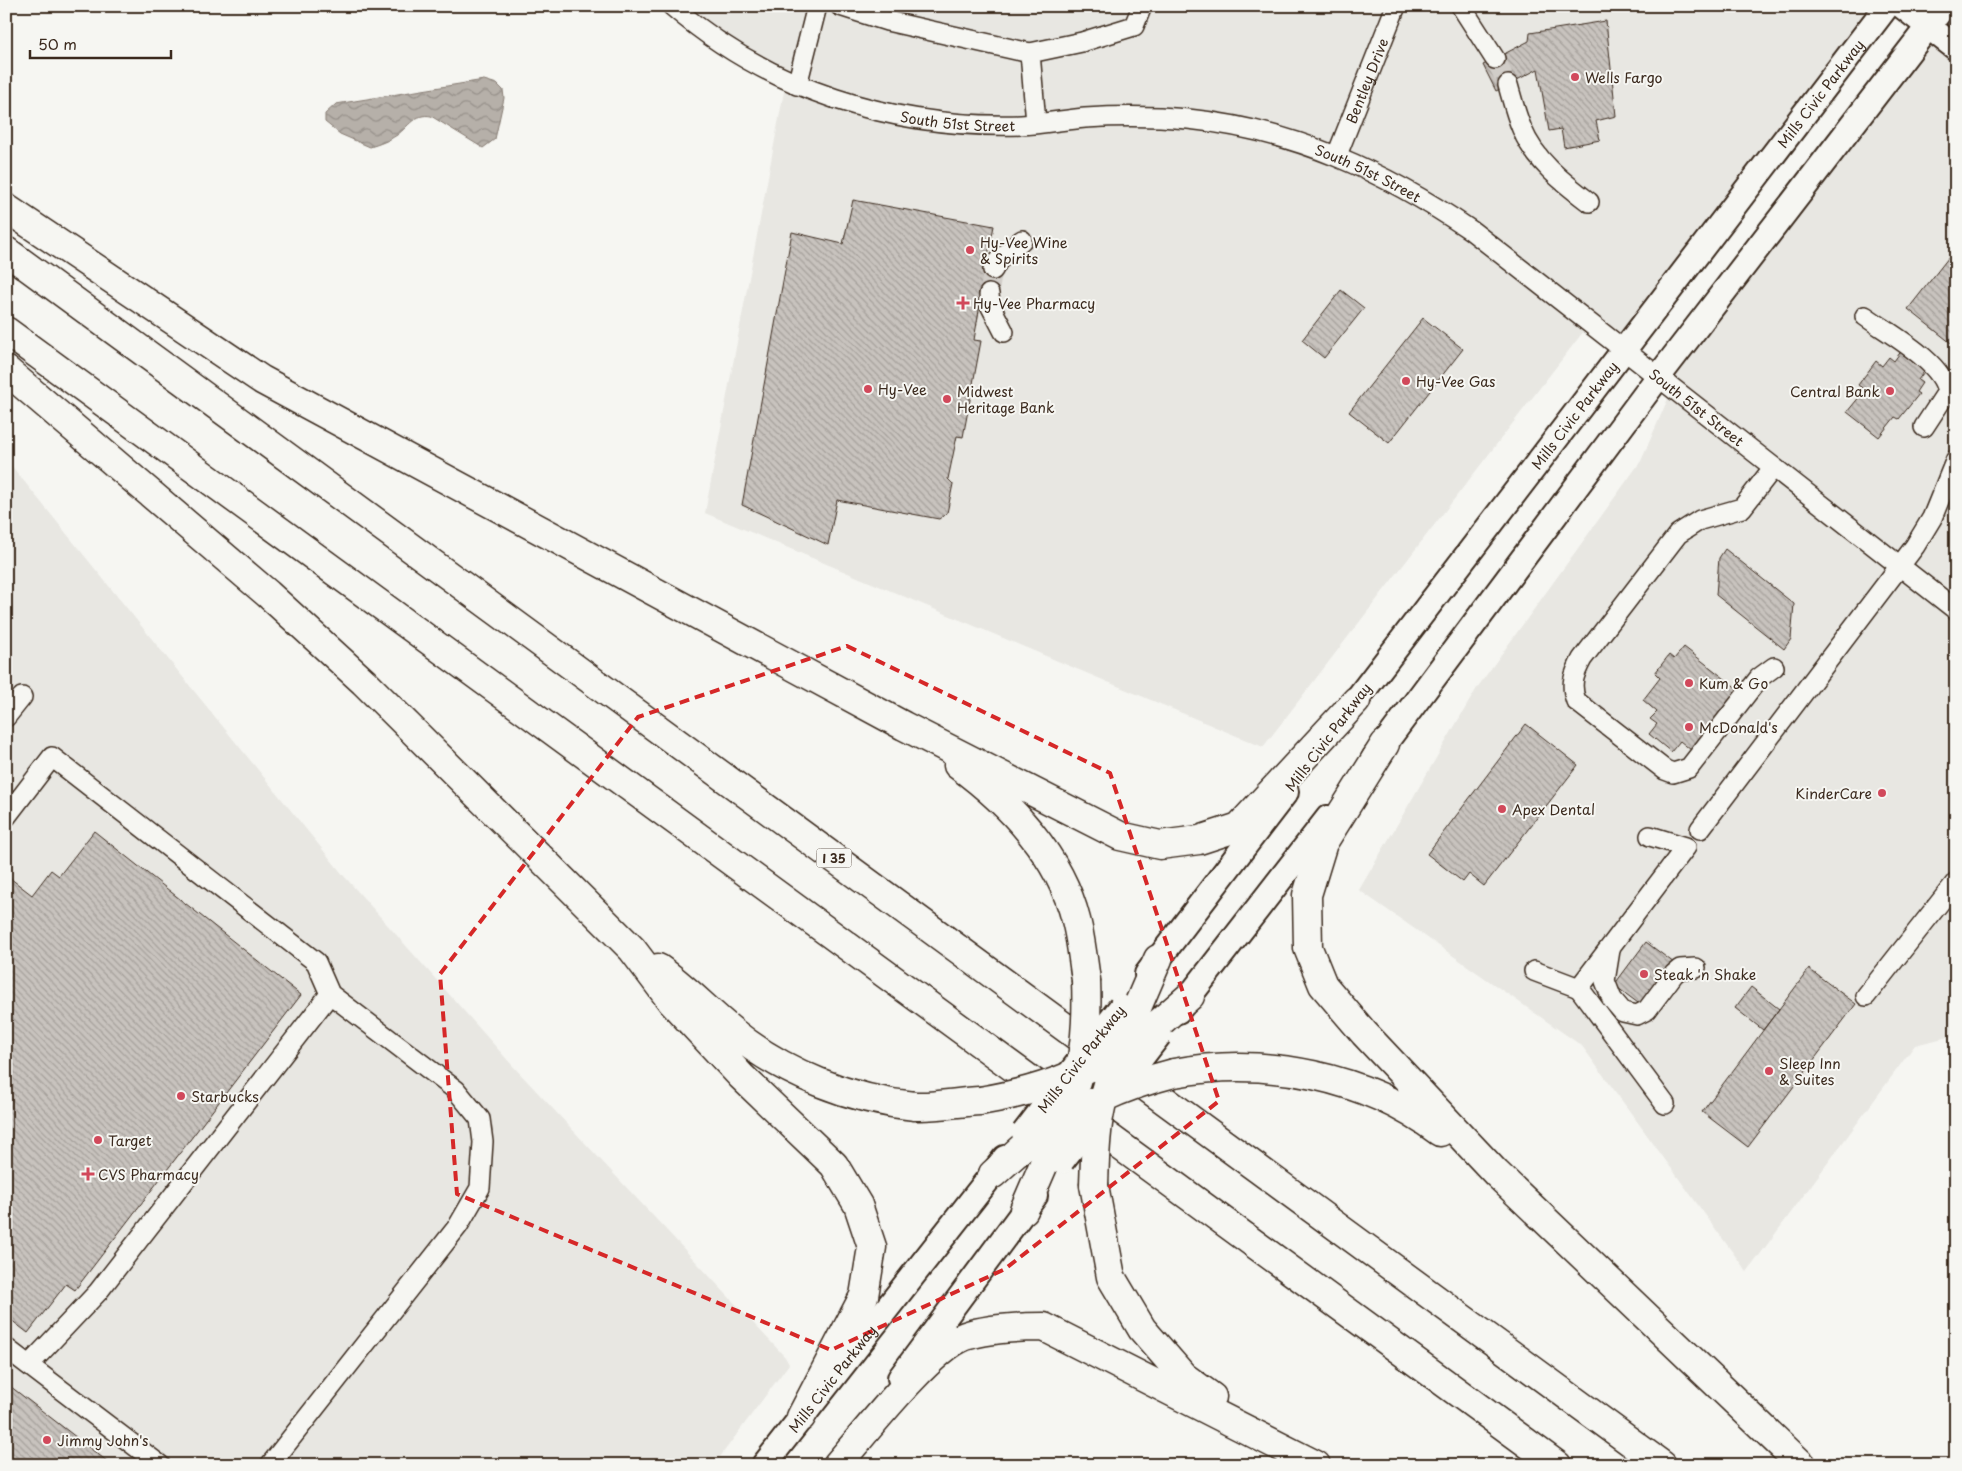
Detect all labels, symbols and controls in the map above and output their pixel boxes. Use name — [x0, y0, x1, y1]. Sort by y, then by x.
scale bar — [30, 28, 171, 60]
text: 50 m — [38, 32, 77, 55]
street label: Bentley Drive — [1340, 35, 1393, 126]
street label: Mills Civic Parkway — [1772, 35, 1869, 152]
place label: Wells Fargo — [1585, 67, 1663, 88]
marker: Wells Fargo — [1569, 71, 1581, 83]
street label: South 51st Street — [899, 105, 1016, 136]
street label: South 51st Street — [1312, 139, 1425, 207]
place label: Hy-Vee Wine & Spirits — [980, 232, 1068, 269]
marker: Hy-Vee Wine & Spirits — [964, 244, 976, 256]
place label: Hy-Vee Pharmacy — [973, 293, 1095, 314]
marker: Hy-Vee Pharmacy — [957, 297, 969, 309]
street label: Mills Civic Parkway — [1526, 356, 1623, 474]
street label: South 51st Street — [1645, 363, 1749, 451]
place label: Hy-Vee Gas — [1416, 371, 1495, 392]
marker: Hy-Vee Gas — [1400, 375, 1412, 387]
place label: Hy-Vee — [878, 379, 927, 400]
place label: Midwest Heritage Bank — [957, 381, 1055, 418]
place label: Central Bank — [1790, 381, 1880, 402]
marker: Hy-Vee — [862, 383, 874, 395]
marker: Central Bank — [1884, 385, 1896, 397]
marker: Midwest Heritage Bank — [941, 393, 953, 405]
place label: Kum & Go — [1699, 673, 1768, 694]
marker: Kum & Go — [1683, 677, 1695, 689]
street label: Mills Civic Parkway — [1280, 678, 1376, 796]
place label: McDonald's — [1699, 717, 1778, 738]
marker: McDonald's — [1683, 721, 1695, 733]
place label: KinderCare — [1795, 783, 1872, 804]
marker: KinderCare — [1876, 787, 1888, 799]
place label: Apex Dental — [1512, 799, 1595, 820]
marker: Apex Dental — [1496, 803, 1508, 815]
road number: I 35 — [816, 848, 852, 868]
place label: Steak 'n Shake — [1654, 964, 1756, 985]
marker: Steak 'n Shake — [1638, 968, 1650, 980]
street label: Mills Civic Parkway — [1032, 1001, 1130, 1117]
place label: Sleep Inn & Suites — [1779, 1053, 1841, 1090]
marker: Sleep Inn & Suites — [1763, 1065, 1775, 1077]
place label: Starbucks — [191, 1086, 259, 1107]
marker: Starbucks — [175, 1090, 187, 1102]
place label: Target — [108, 1130, 152, 1151]
marker: Target — [92, 1134, 104, 1146]
place label: CVS Pharmacy — [98, 1164, 199, 1185]
marker: CVS Pharmacy — [82, 1168, 94, 1180]
street label: Mills Civic Parkway — [783, 1320, 881, 1437]
place label: Jimmy John's — [57, 1430, 148, 1451]
marker: Jimmy John's — [41, 1434, 53, 1446]

